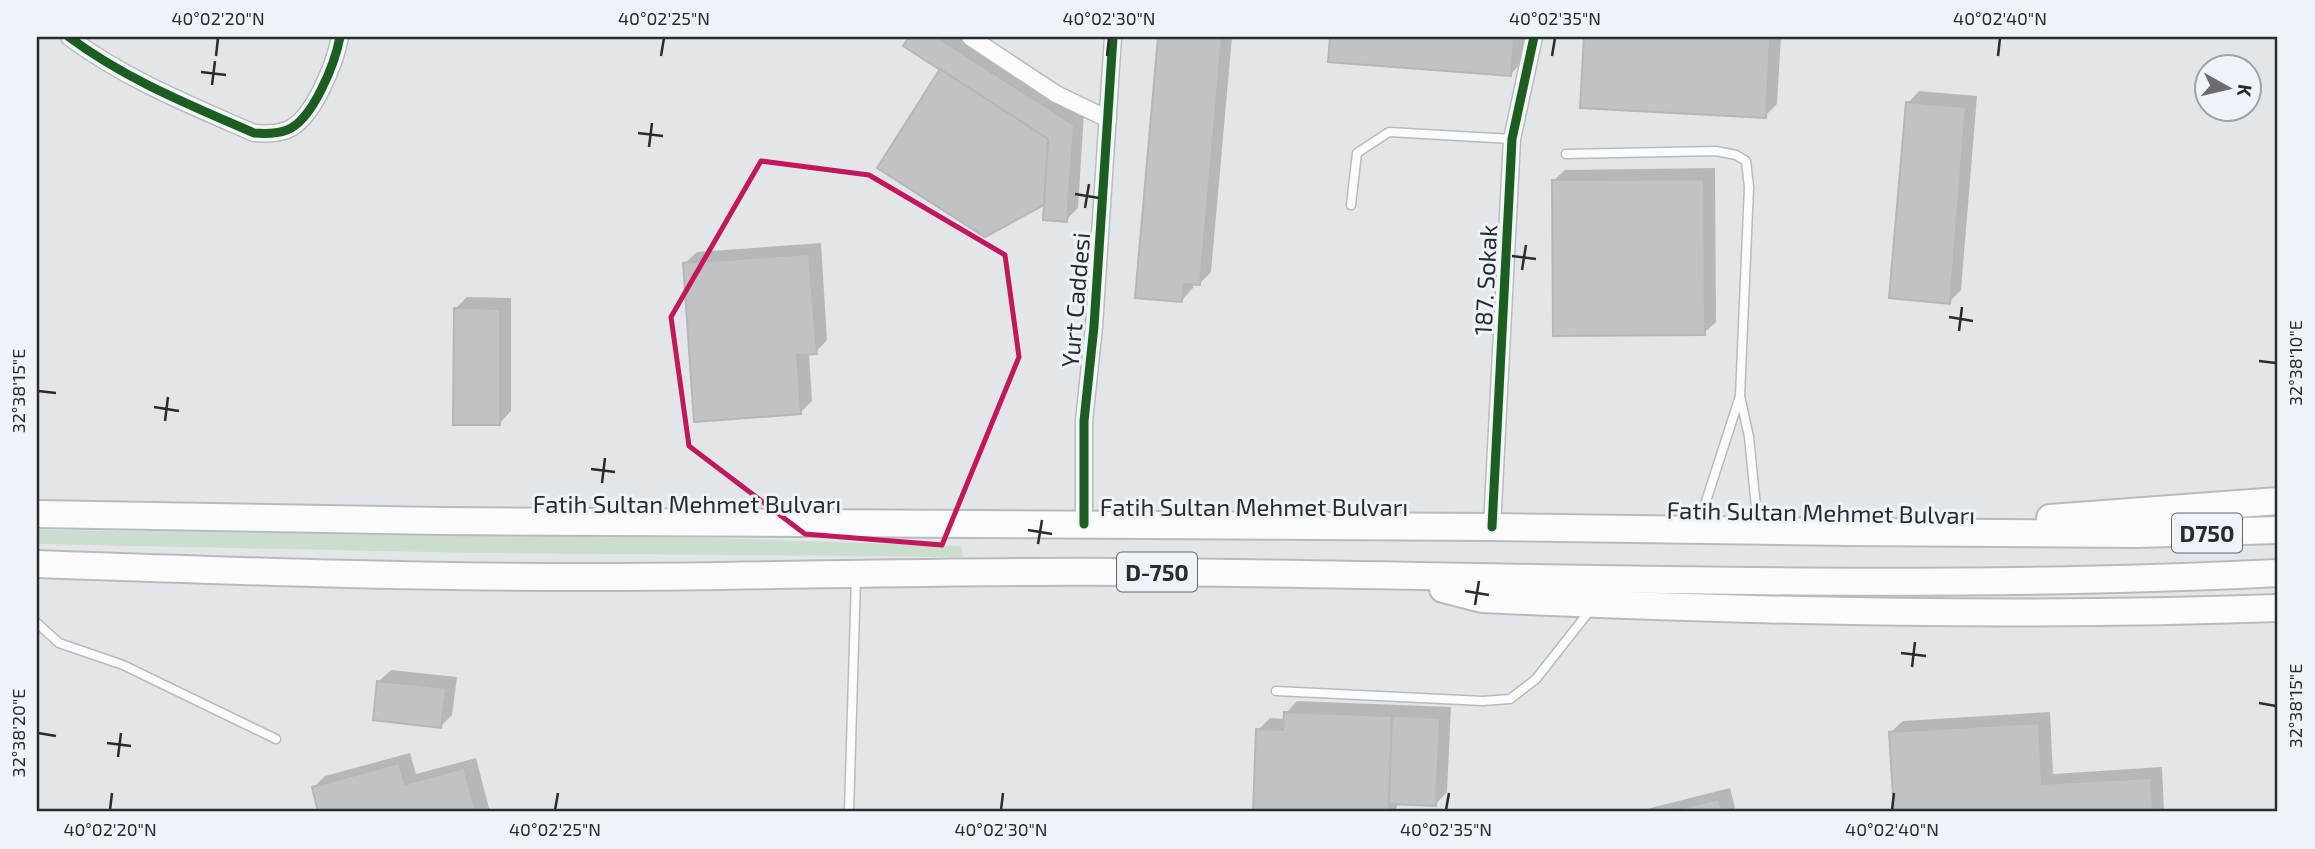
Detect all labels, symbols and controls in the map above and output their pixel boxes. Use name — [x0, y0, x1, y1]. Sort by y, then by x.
text: 40°02'20"N — [171, 7, 265, 29]
text: 40°02'25"N — [618, 7, 710, 29]
text: 40°02'30"N — [1062, 7, 1156, 29]
text: 40°02'35"N — [1509, 7, 1601, 29]
text: 40°02'40"N — [1953, 7, 2047, 29]
north arrow — [2192, 52, 2262, 122]
text: K — [2233, 83, 2258, 98]
street label: 187. Sokak — [1468, 224, 1502, 336]
street label: Yurt Caddesi — [1055, 231, 1095, 369]
text: 32°38'10"E — [2284, 320, 2306, 406]
text: 32°38'15"E — [7, 349, 29, 433]
street label: Fatih Sultan Mehmet Bulvarı — [533, 489, 841, 518]
street label: Fatih Sultan Mehmet Bulvarı — [1100, 492, 1408, 521]
street label: Fatih Sultan Mehmet Bulvarı — [1667, 495, 1975, 529]
road number: D750 — [2172, 513, 2242, 552]
road number: D-750 — [1117, 552, 1197, 592]
text: 32°38'15"E — [2284, 664, 2306, 748]
text: 32°38'20"E — [7, 689, 29, 777]
text: 40°02'20"N — [63, 818, 157, 840]
text: 40°02'25"N — [509, 818, 601, 840]
text: 40°02'30"N — [954, 818, 1048, 840]
text: 40°02'35"N — [1400, 818, 1492, 840]
text: 40°02'40"N — [1845, 818, 1939, 840]

